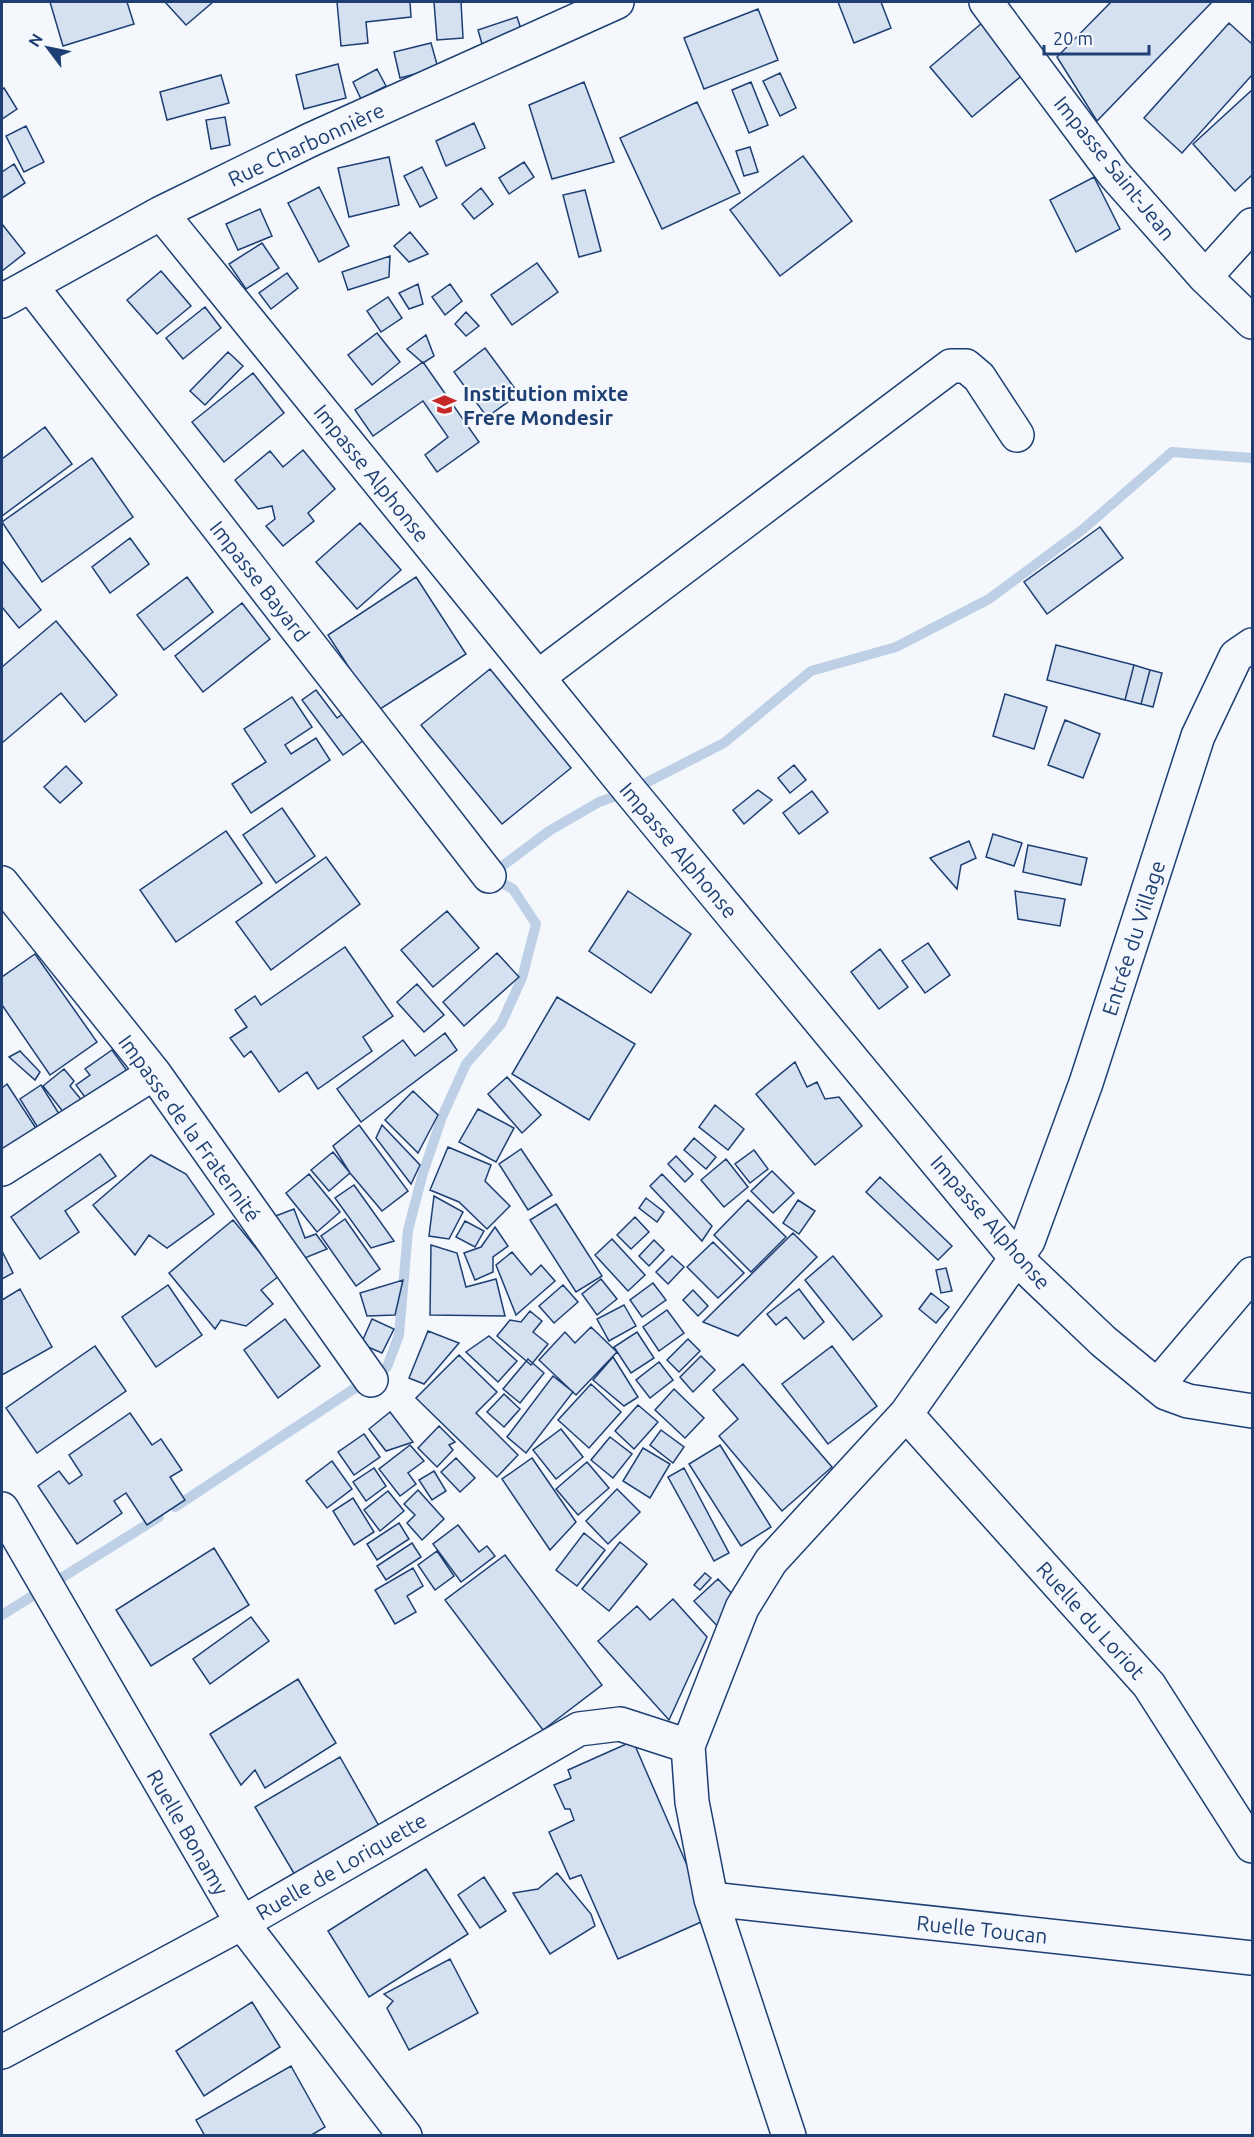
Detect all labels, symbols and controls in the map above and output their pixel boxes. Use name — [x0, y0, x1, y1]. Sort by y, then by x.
north arrow — [18, 18, 78, 78]
scale bar — [1044, 18, 1149, 56]
text: 20 m — [1053, 28, 1093, 48]
text: N — [24, 30, 46, 50]
street label: Impasse Saint-Jean — [1050, 91, 1180, 245]
street label: Rue Charbonnière — [224, 97, 388, 191]
place label: Institution mixte Frere Mondesir — [463, 381, 629, 429]
school or university icon: Institution mixte Frere Mondesir — [432, 392, 458, 418]
street label: Impasse Alphonse — [309, 400, 435, 546]
street label: Impasse Bayard — [205, 516, 315, 646]
street label: Impasse Alphonse — [615, 777, 743, 923]
street label: Entrée du Village — [1097, 857, 1169, 1019]
street label: Impasse de la Fraternité — [114, 1030, 266, 1226]
street label: Impasse Alphonse — [926, 1150, 1056, 1294]
street label: Ruelle du Loriot — [1032, 1556, 1150, 1684]
street label: Ruelle Bonamy — [142, 1765, 234, 1899]
street label: Ruelle de Loriquette — [252, 1807, 430, 1925]
street label: Ruelle Toucan — [915, 1910, 1049, 1948]

